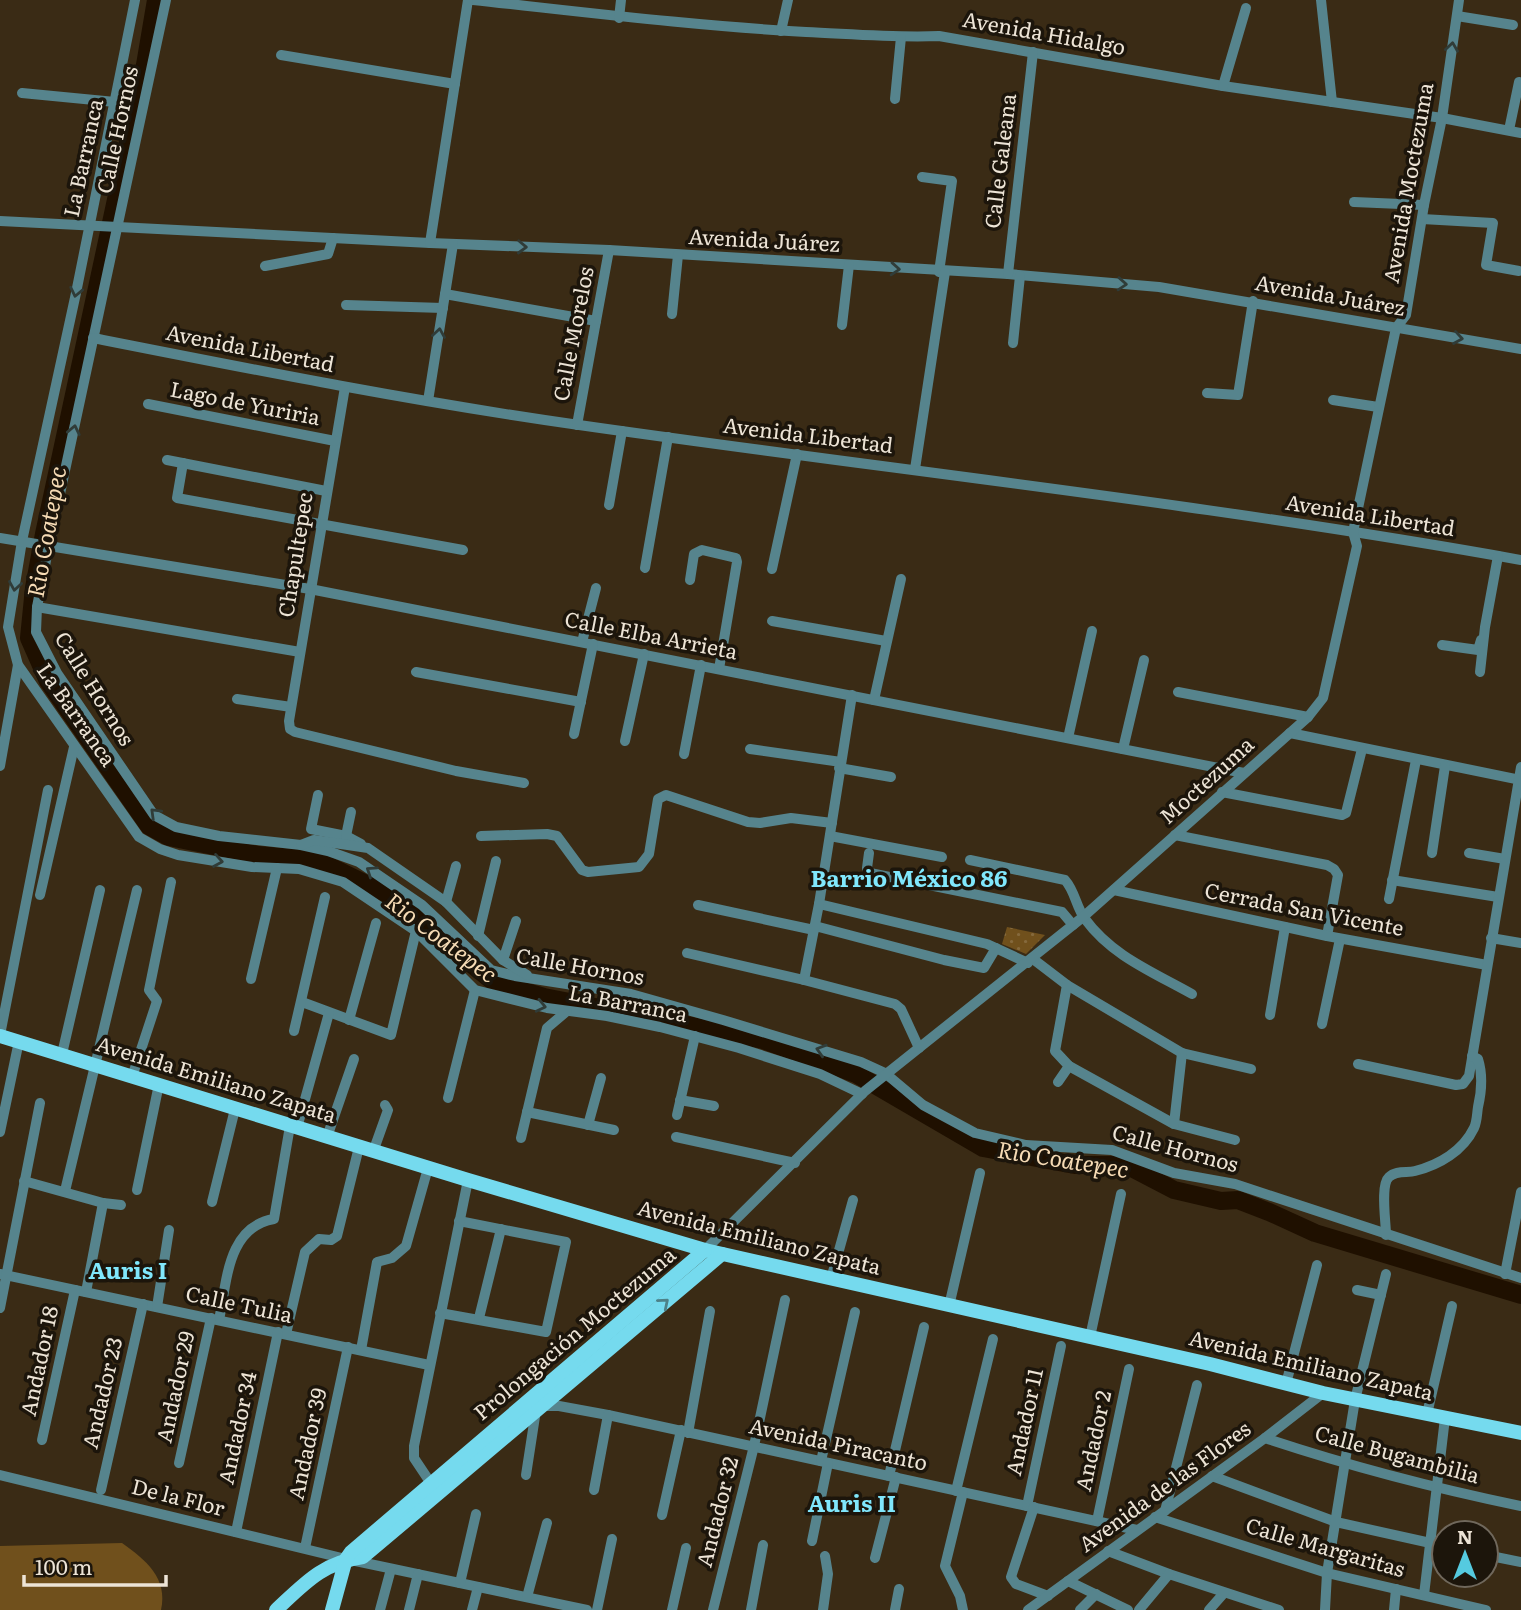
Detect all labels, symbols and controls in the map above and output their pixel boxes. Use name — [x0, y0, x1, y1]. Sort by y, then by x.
street label: Avenida Hidalgo — [961, 2, 1128, 61]
one-way arrow — [1445, 41, 1460, 53]
street label: Calle Hornos — [87, 63, 144, 196]
street label: Avenida Moctezuma — [1374, 79, 1440, 285]
street label: Calle Galeana — [975, 91, 1022, 230]
street label: La Barranca — [54, 95, 109, 220]
street label: Avenida Juárez — [688, 219, 841, 258]
one-way arrow — [516, 239, 527, 254]
one-way arrow — [890, 261, 901, 276]
street label: Calle Morelos — [543, 264, 600, 403]
street label: Avenida Juárez — [1253, 265, 1408, 322]
one-way arrow — [1117, 276, 1128, 291]
one-way arrow — [70, 286, 85, 298]
street label: Avenida Libertad — [164, 315, 338, 378]
one-way arrow — [431, 327, 446, 339]
one-way arrow — [1452, 330, 1464, 345]
street label: Lago de Yuriria — [168, 372, 324, 431]
street label: Avenida Libertad — [722, 408, 895, 459]
one-way arrow — [65, 424, 80, 436]
water label: Rio Coatepec — [17, 463, 73, 600]
street label: Avenida Libertad — [1283, 485, 1457, 542]
street label: Chapultepec — [268, 490, 319, 619]
one-way arrow — [8, 580, 23, 592]
street label: Calle Elba Arrieta — [562, 602, 741, 666]
street label: Calle Hornos — [49, 625, 144, 751]
street label: La Barranca — [31, 655, 126, 772]
street label: Moctezuma — [1151, 728, 1260, 830]
one-way arrow — [151, 808, 164, 821]
one-way arrow — [212, 853, 224, 868]
district label: Barrio México 86 — [811, 860, 1007, 894]
one-way arrow — [366, 866, 379, 879]
street label: Cerrada San Vicente — [1202, 873, 1407, 942]
water label: Rio Coatepec — [379, 883, 505, 990]
street label: Calle Hornos — [514, 938, 647, 991]
street label: La Barranca — [566, 975, 691, 1028]
one-way arrow — [535, 998, 547, 1012]
street label: Avenida Emiliano Zapata — [93, 1026, 341, 1129]
one-way arrow — [816, 1044, 828, 1059]
street label: Calle Hornos — [1109, 1115, 1242, 1178]
water label: Rio Coatepec — [995, 1131, 1132, 1185]
street label: Avenida Emiliano Zapata — [635, 1190, 885, 1281]
street label: Prolongación Moctezuma — [466, 1238, 682, 1426]
district label: Auris I — [89, 1252, 167, 1286]
street label: Calle Tulia — [183, 1276, 296, 1329]
one-way arrow — [656, 1298, 669, 1311]
street label: Andador 18 — [11, 1303, 64, 1418]
street label: Avenida Emiliano Zapata — [1186, 1320, 1437, 1407]
street label: Andador 29 — [147, 1328, 201, 1445]
street label: Andador 23 — [73, 1334, 128, 1451]
street label: Andador 11 — [996, 1365, 1049, 1478]
street label: Andador 34 — [208, 1368, 263, 1487]
street label: Andador 39 — [279, 1384, 333, 1502]
street label: Andador 2 — [1066, 1387, 1117, 1494]
street label: Avenida Piracanto — [746, 1409, 931, 1477]
street label: Avenida de las Flores — [1071, 1412, 1256, 1558]
street label: Calle Bugambilia — [1312, 1416, 1484, 1490]
street label: Andador 32 — [687, 1453, 744, 1570]
street label: De la Flor — [129, 1469, 229, 1522]
district label: Auris II — [808, 1485, 896, 1519]
street label: Calle Margaritas — [1242, 1508, 1409, 1583]
north arrow — [1430, 1519, 1500, 1589]
text: N — [1457, 1522, 1473, 1550]
scale bar — [24, 1544, 166, 1588]
text: 100 m — [35, 1550, 92, 1581]

